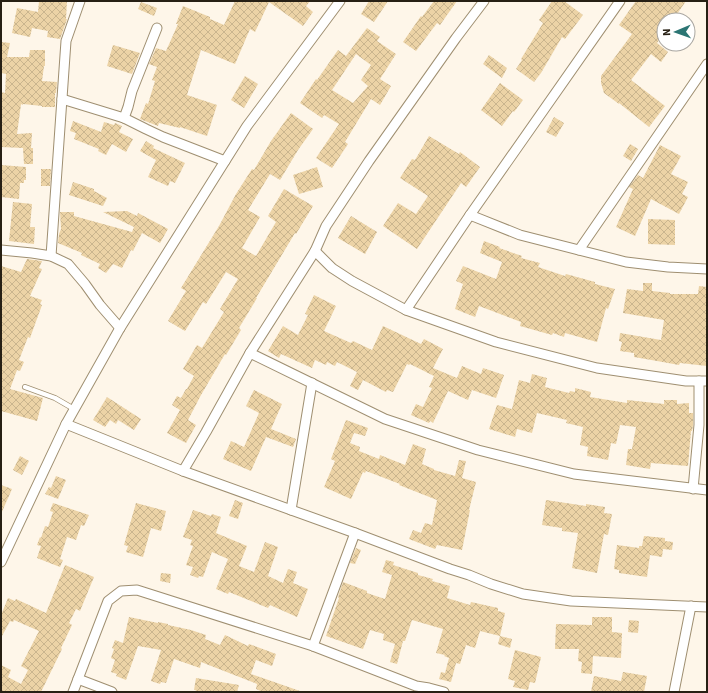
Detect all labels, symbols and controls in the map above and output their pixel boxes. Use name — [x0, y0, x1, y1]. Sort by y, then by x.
north arrow — [656, 12, 696, 52]
text: N — [659, 28, 674, 36]

